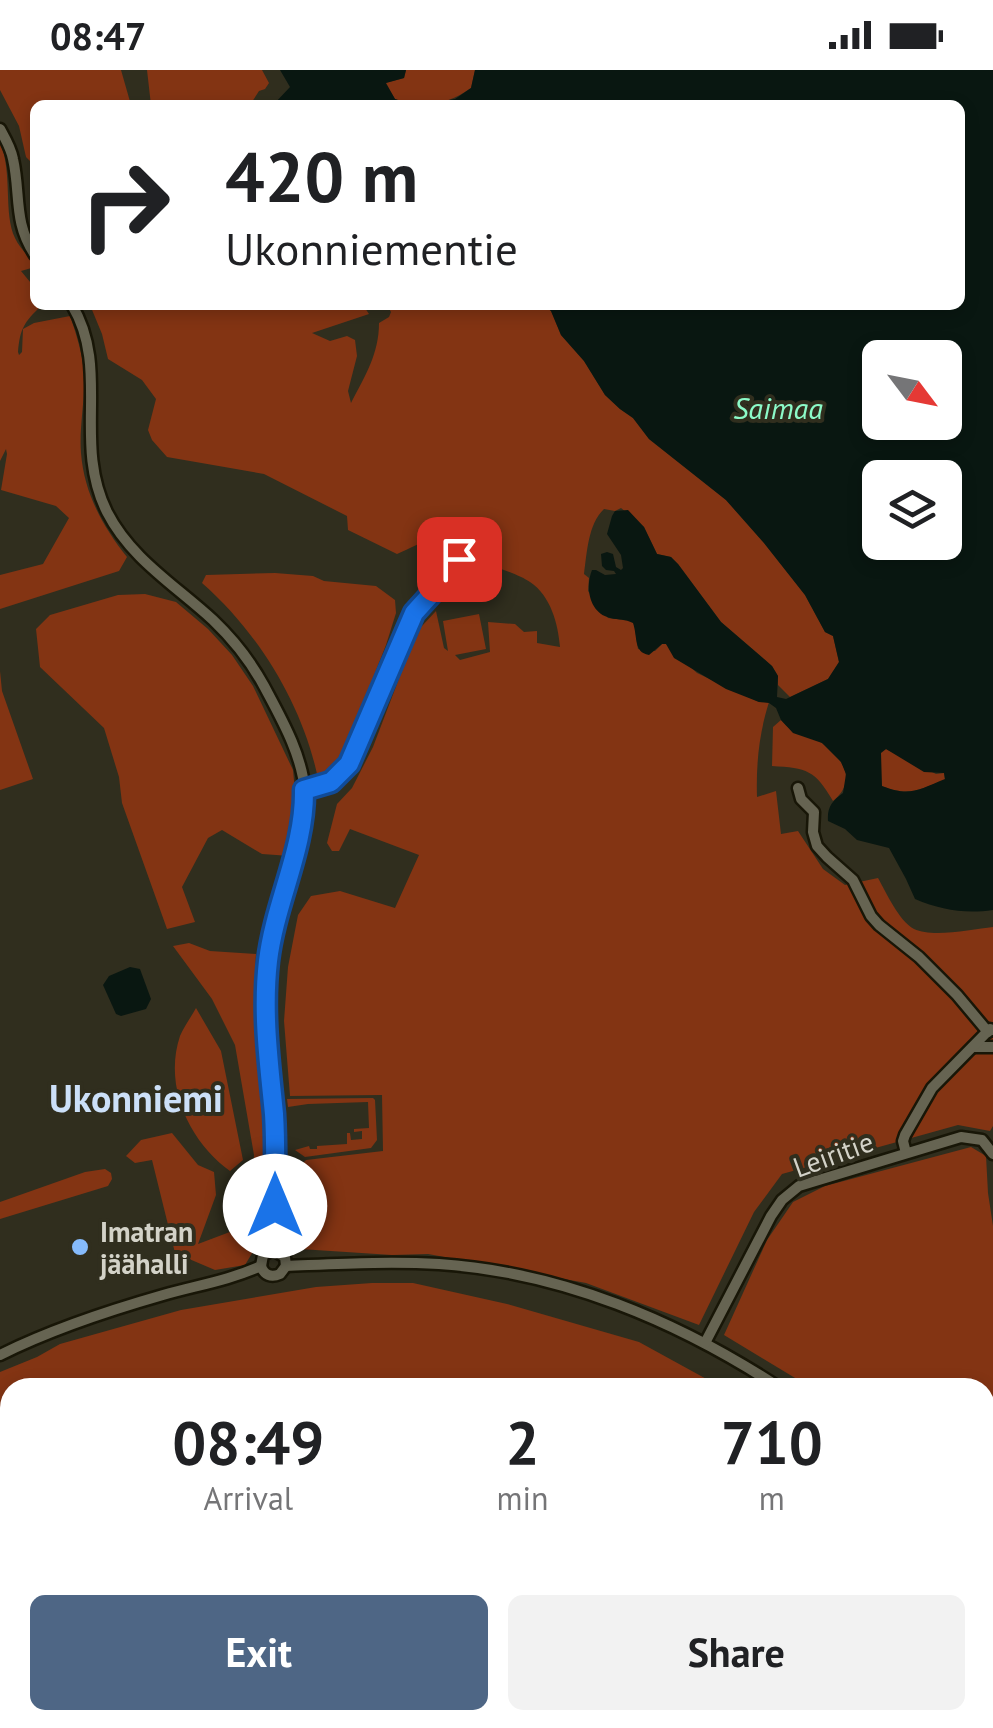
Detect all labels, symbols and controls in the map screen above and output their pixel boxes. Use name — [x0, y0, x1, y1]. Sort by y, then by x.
text: 08:47 — [50, 11, 146, 60]
text: 420 m — [225, 131, 418, 221]
icon: right — [60, 140, 190, 270]
text: Ukonniementie — [225, 219, 518, 277]
north arrow — [862, 340, 962, 440]
map controls — [862, 340, 962, 560]
water label: Saimaa — [733, 388, 823, 427]
button: layers — [862, 460, 962, 560]
pin — [417, 517, 502, 602]
icon: arrive — [432, 532, 487, 587]
district label: Ukonniemi — [49, 1073, 223, 1122]
street label: Leiritie — [788, 1122, 878, 1186]
position arrow — [223, 1154, 327, 1258]
place label: Imatran jäähalli — [99, 1213, 193, 1282]
marker: Imatran jäähalli — [69, 1236, 91, 1258]
text: 08:49 — [172, 1403, 324, 1481]
text: 2 — [506, 1403, 540, 1481]
text: 710 — [721, 1403, 823, 1481]
text: Arrival — [203, 1477, 293, 1519]
text: min — [497, 1477, 549, 1519]
text: m — [759, 1477, 785, 1519]
button: Exit — [30, 1595, 488, 1710]
button: Share — [508, 1595, 965, 1710]

